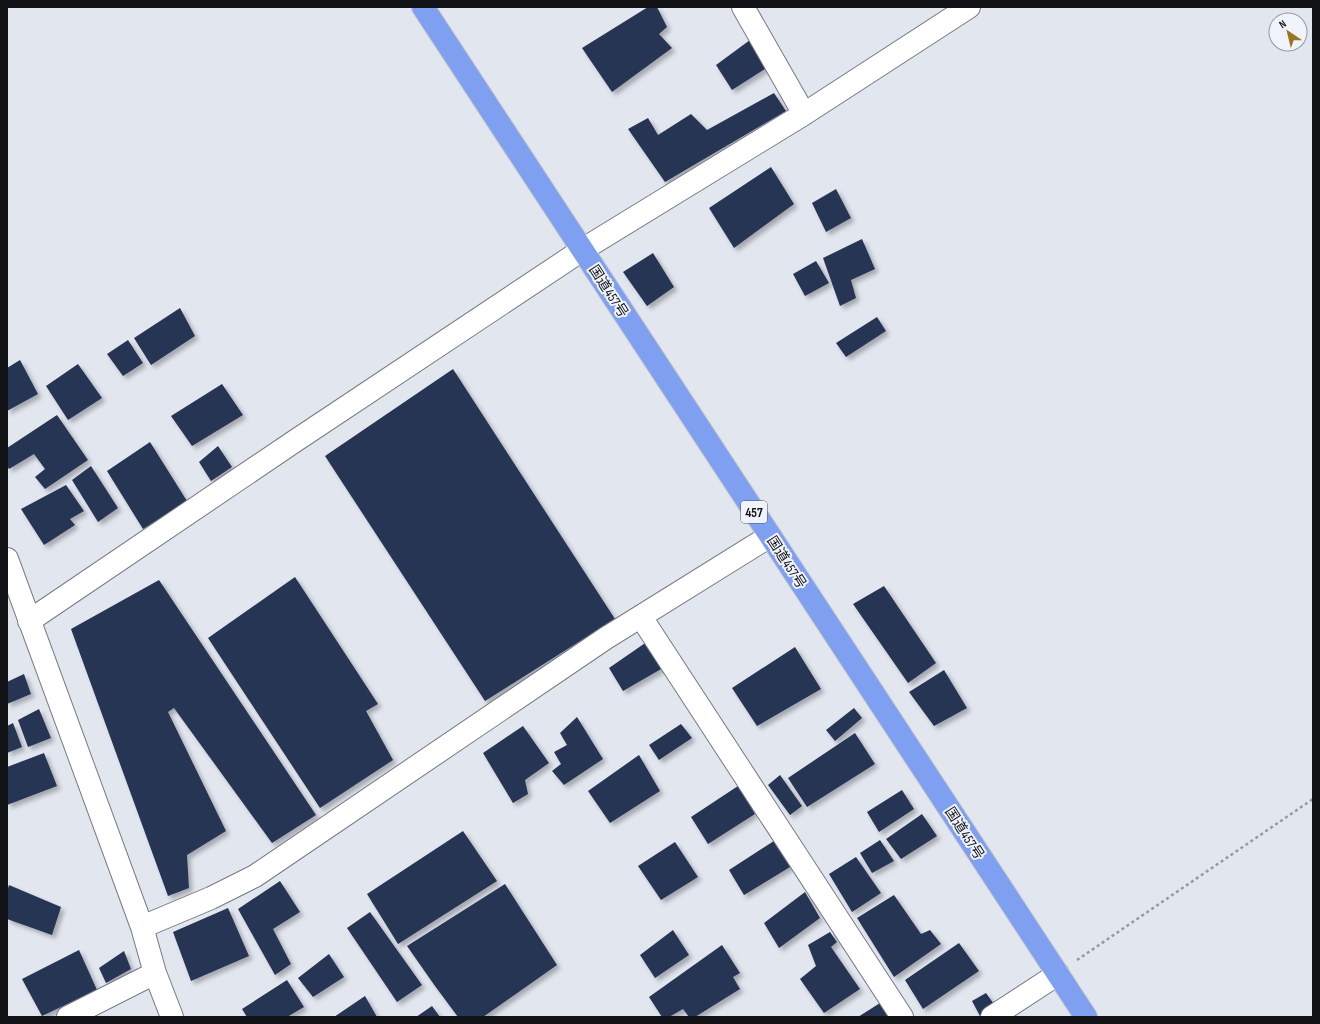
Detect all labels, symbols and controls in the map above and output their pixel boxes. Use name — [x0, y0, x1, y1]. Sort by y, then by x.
north arrow — [1268, 12, 1308, 52]
text: N — [1276, 17, 1289, 31]
street label: 国道457号 — [585, 262, 632, 321]
road number: 457 — [741, 501, 767, 523]
street label: 国道457号 — [763, 533, 810, 592]
street label: 国道457号 — [941, 804, 988, 863]

